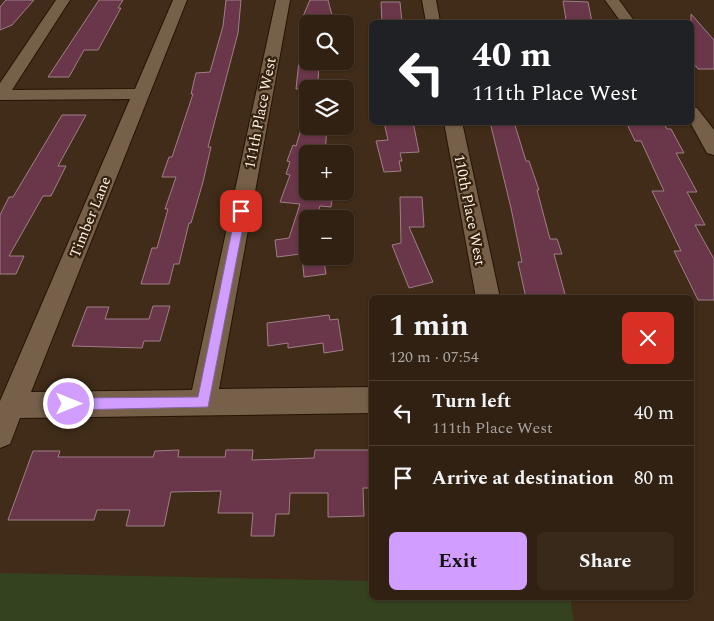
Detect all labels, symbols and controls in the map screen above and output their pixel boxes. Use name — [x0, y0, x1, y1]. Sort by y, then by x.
map controls — [299, 15, 354, 265]
button: search — [299, 15, 354, 70]
text: 40 m — [472, 29, 552, 82]
icon: left — [389, 40, 454, 105]
street label: 111th Place West — [238, 55, 283, 171]
text: 111th Place West — [472, 77, 638, 110]
button: layers — [299, 80, 354, 135]
button: + — [299, 145, 354, 200]
street label: 110th Place West — [447, 152, 492, 268]
street label: Timber Lane — [64, 173, 117, 261]
pin — [220, 190, 262, 232]
icon: arrive — [227, 197, 255, 225]
button: − — [299, 210, 354, 265]
text: 1 min — [389, 303, 469, 349]
button: close — [622, 312, 674, 364]
text: 120 m · 07:54 — [389, 345, 479, 369]
position arrow — [42, 377, 94, 429]
text: Turn left — [432, 387, 511, 416]
icon: left — [389, 399, 417, 427]
text: 40 m — [634, 399, 674, 428]
text: 111th Place West — [432, 416, 553, 440]
icon: arrive — [389, 464, 417, 492]
text: Arrive at destination — [432, 464, 614, 493]
text: 80 m — [634, 464, 674, 493]
button: Exit — [389, 532, 527, 590]
button: Share — [537, 532, 674, 590]

